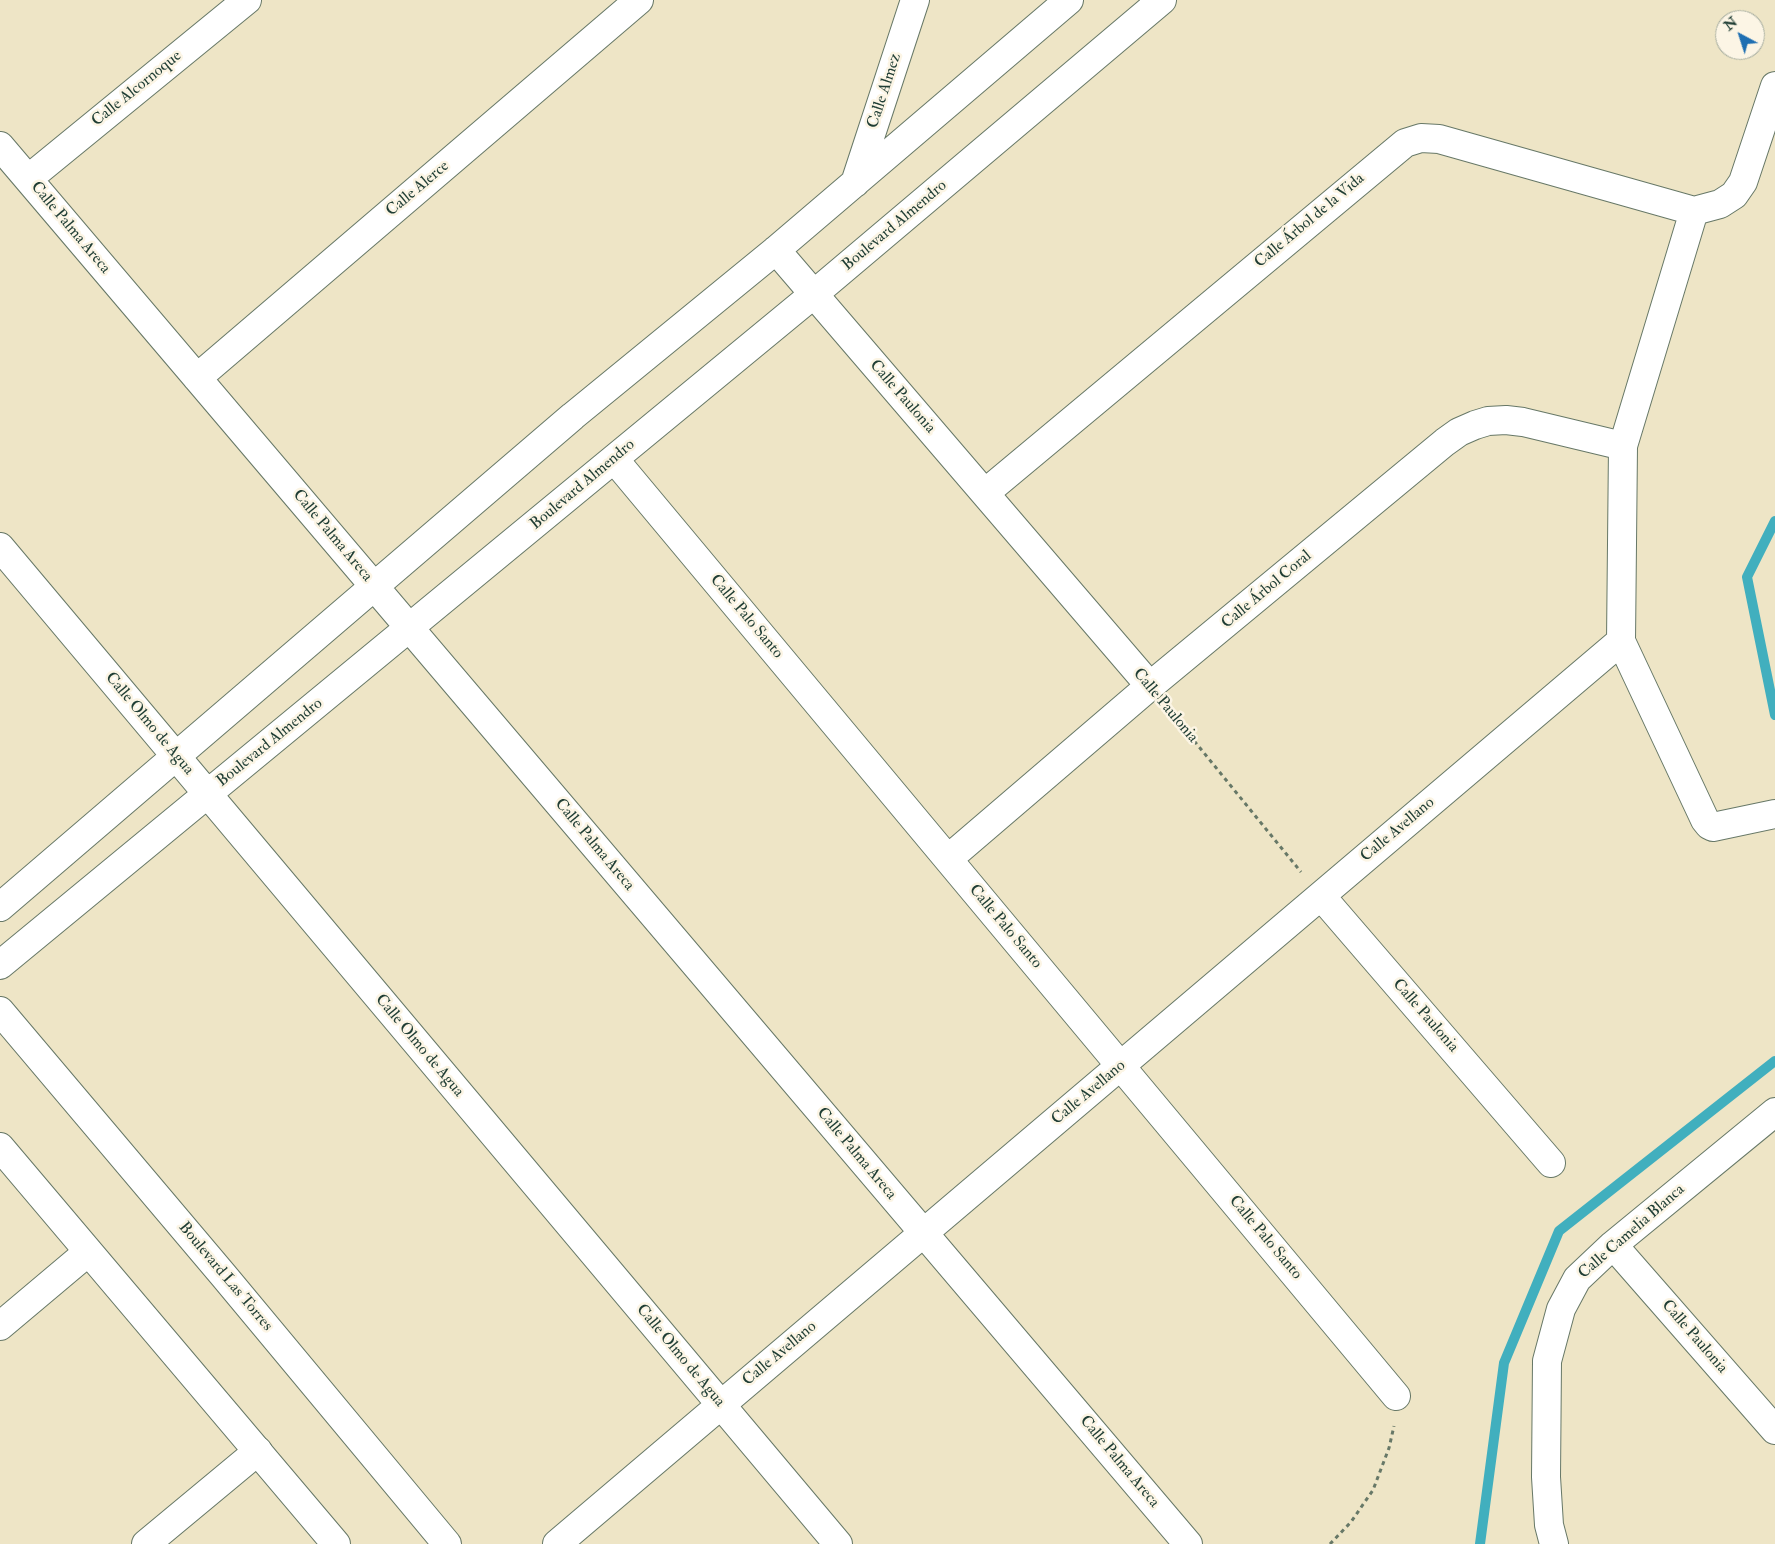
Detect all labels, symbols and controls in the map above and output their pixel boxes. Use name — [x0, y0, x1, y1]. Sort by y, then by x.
north arrow — [1715, 10, 1765, 60]
text: N — [1720, 13, 1741, 34]
street label: Calle Alcornoque — [88, 47, 186, 131]
street label: Calle Almez — [864, 51, 906, 131]
street label: Calle Alerce — [383, 157, 453, 221]
street label: Calle Árbol de la Vida — [1251, 169, 1369, 273]
street label: Boulevard Almendro — [839, 177, 951, 275]
street label: Calle Palma Areca — [26, 178, 114, 278]
street label: Calle Paulonia — [865, 356, 939, 438]
street label: Boulevard Almendro — [527, 436, 639, 534]
street label: Calle Palma Areca — [288, 486, 376, 586]
street label: Calle Árbol Coral — [1218, 547, 1316, 633]
street label: Calle Palo Santo — [705, 571, 787, 663]
street label: Calle Paulonia — [1128, 665, 1202, 747]
street label: Calle Olmo de Agua — [101, 669, 197, 779]
street label: Boulevard Almendro — [213, 694, 327, 792]
street label: Calle Avellano — [1357, 794, 1439, 866]
street label: Calle Palma Areca — [550, 795, 638, 895]
street label: Calle Palo Santo — [964, 881, 1046, 973]
street label: Calle Paulonia — [1388, 975, 1462, 1057]
street label: Calle Olmo de Agua — [371, 991, 467, 1101]
street label: Calle Avellano — [1048, 1057, 1130, 1129]
street label: Calle Palma Areca — [812, 1104, 900, 1204]
street label: Calle Camelia Blanca — [1575, 1181, 1689, 1283]
street label: Calle Palo Santo — [1224, 1192, 1306, 1284]
street label: Boulevard Las Torres — [174, 1219, 276, 1335]
street label: Calle Paulonia — [1657, 1296, 1731, 1378]
street label: Calle Olmo de Agua — [632, 1301, 728, 1411]
street label: Calle Avellano — [739, 1318, 821, 1390]
street label: Calle Palma Areca — [1075, 1412, 1163, 1512]

